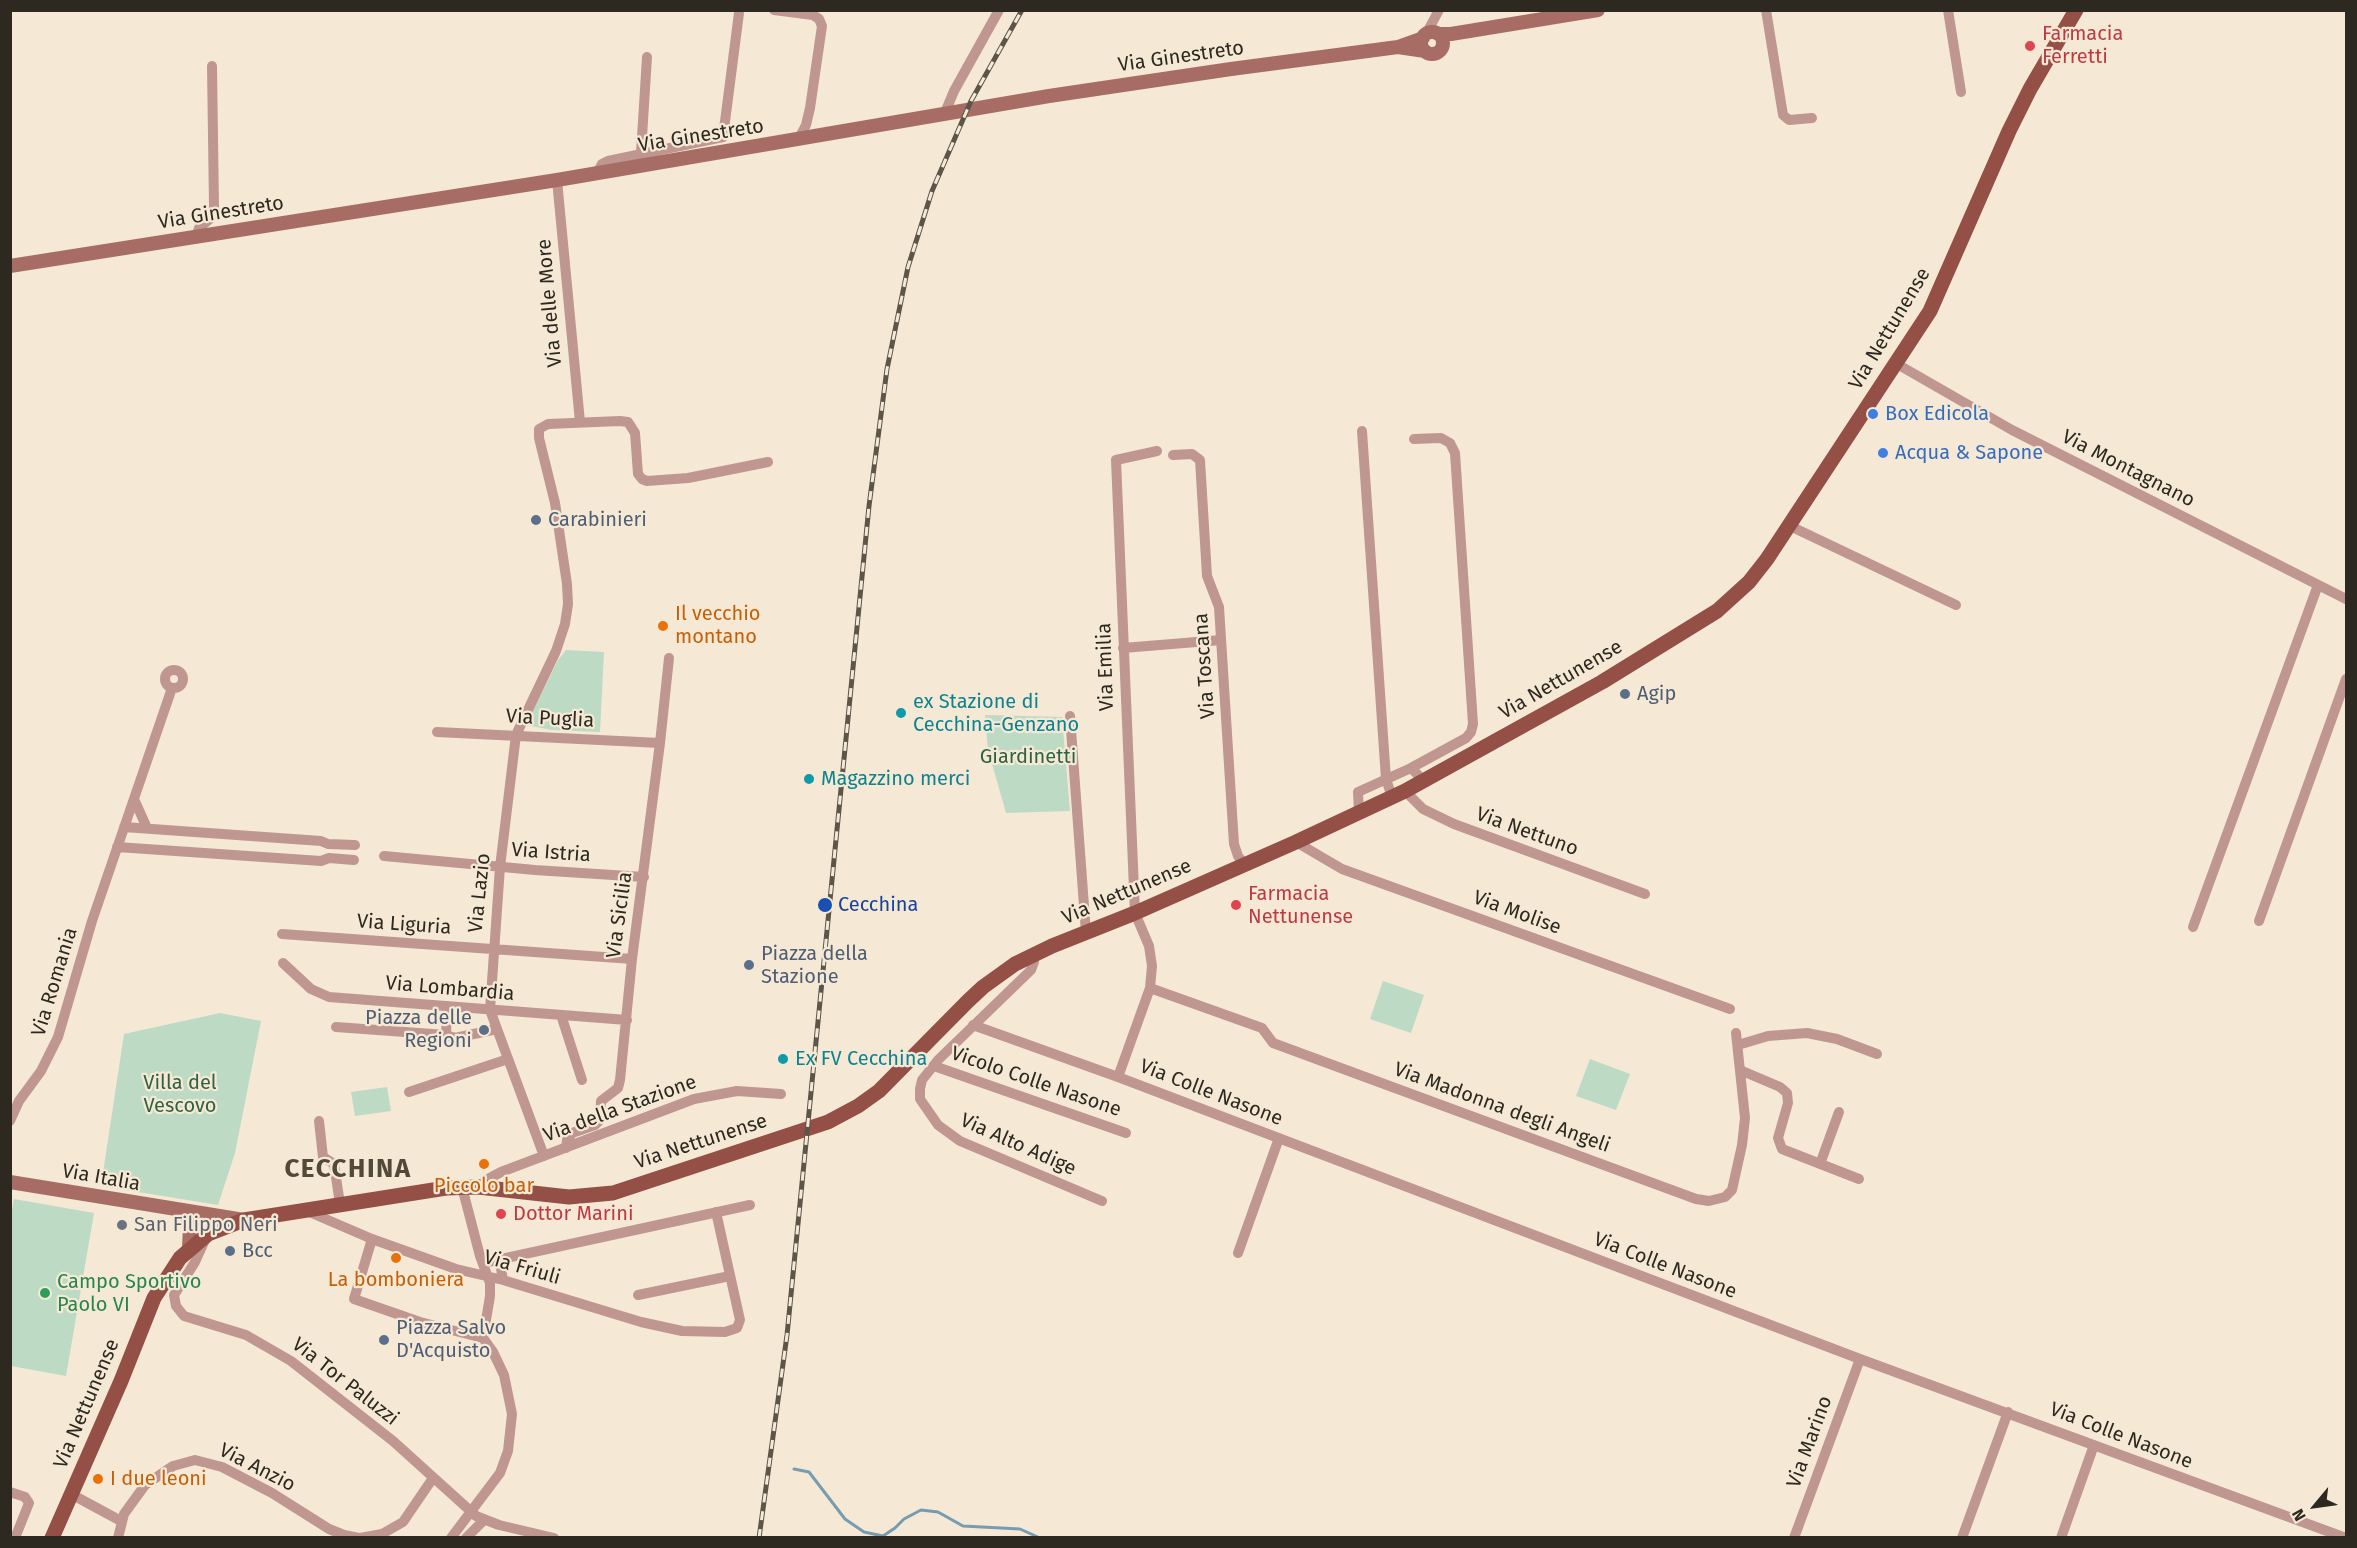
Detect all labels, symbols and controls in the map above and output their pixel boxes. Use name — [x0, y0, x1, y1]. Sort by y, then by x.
place label: Farmacia Ferretti — [2042, 22, 2123, 69]
street label: Via Ginestreto — [1116, 36, 1246, 78]
marker: Farmacia Ferretti — [2023, 39, 2037, 53]
street label: Via Ginestreto — [636, 114, 766, 158]
street label: Via Ginestreto — [156, 191, 286, 235]
street label: Via delle More — [532, 238, 568, 368]
street label: Via Nettunense — [1844, 264, 1936, 394]
place label: Box Edicola — [1885, 402, 1989, 426]
marker: Box Edicola — [1866, 407, 1880, 421]
street label: Via Montagnano — [2057, 425, 2199, 513]
place label: Acqua & Sapone — [1895, 441, 2043, 465]
marker: Acqua & Sapone — [1876, 446, 1890, 460]
place label: Carabinieri — [548, 508, 647, 532]
marker: Carabinieri — [529, 513, 543, 527]
place label: Il vecchio montano — [675, 602, 760, 649]
street label: Via Toscana — [1189, 612, 1221, 720]
marker: Il vecchio montano — [656, 619, 670, 633]
street label: Via Emilia — [1092, 622, 1120, 712]
street label: Via Nettunense — [1495, 635, 1627, 725]
place label: Agip — [1637, 682, 1676, 706]
marker: Agip — [1618, 687, 1632, 701]
place label: ex Stazione di Cecchina-Genzano — [913, 690, 1079, 737]
street label: Via Puglia — [505, 705, 595, 733]
marker: ex Stazione di Cecchina-Genzano — [894, 706, 908, 720]
park label: Giardinetti — [980, 745, 1076, 769]
place label: Magazzino merci — [821, 767, 970, 791]
marker: Magazzino merci — [802, 772, 816, 786]
street label: Via Nettuno — [1473, 802, 1581, 862]
street label: Via Istria — [510, 838, 592, 868]
street label: Via Lazio — [464, 852, 496, 934]
street label: Via Nettunense — [1059, 854, 1195, 930]
street label: Via Sicilia — [602, 870, 638, 960]
place label: Farmacia Nettunense — [1248, 882, 1353, 929]
street label: Via Molise — [1470, 886, 1564, 940]
place label: Cecchina — [838, 893, 918, 917]
marker: Cecchina — [816, 896, 834, 914]
marker: Farmacia Nettunense — [1229, 898, 1243, 912]
street label: Via Liguria — [356, 910, 452, 940]
street label: Via Romania — [27, 925, 83, 1039]
place label: Piazza della Stazione — [761, 942, 868, 989]
marker: Piazza della Stazione — [742, 958, 756, 972]
street label: Via Lombardia — [385, 971, 515, 1007]
place label: Piazza delle Regioni — [365, 1006, 472, 1053]
marker: Piazza delle Regioni — [477, 1023, 491, 1037]
street label: Vicolo Colle Nasone — [948, 1042, 1124, 1122]
place label: Ex FV Cecchina — [795, 1047, 927, 1071]
marker: Ex FV Cecchina — [776, 1052, 790, 1066]
street label: Via Colle Nasone — [1136, 1055, 1286, 1131]
street label: Via Madonna degli Angeli — [1391, 1058, 1613, 1158]
street label: Via della Stazione — [540, 1070, 700, 1148]
park label: Villa del Vescovo — [143, 1071, 217, 1118]
street label: Via Nettunense — [632, 1109, 770, 1175]
street label: Via Alto Adige — [956, 1109, 1080, 1181]
district label: CECCHINA — [284, 1154, 412, 1186]
marker: Piccolo bar — [477, 1157, 491, 1171]
street label: Via Italia — [60, 1159, 142, 1197]
place label: Piccolo bar — [434, 1174, 534, 1198]
place label: Dottor Marini — [513, 1202, 634, 1226]
marker: Dottor Marini — [494, 1207, 508, 1221]
place label: San Filippo Neri — [134, 1213, 278, 1237]
marker: San Filippo Neri — [115, 1218, 129, 1232]
street label: Via Colle Nasone — [1590, 1228, 1740, 1304]
place label: Bcc — [242, 1239, 273, 1263]
marker: Bcc — [223, 1244, 237, 1258]
street label: Via Friuli — [481, 1246, 563, 1290]
marker: La bomboniera — [389, 1251, 403, 1265]
place label: La bomboniera — [328, 1268, 464, 1292]
place label: Campo Sportivo Paolo VI — [57, 1270, 201, 1317]
marker: Campo Sportivo Paolo VI — [38, 1286, 52, 1300]
place label: Piazza Salvo D'Acquisto — [396, 1316, 506, 1363]
street label: Via Tor Paluzzi — [287, 1333, 403, 1431]
marker: Piazza Salvo D'Acquisto — [377, 1333, 391, 1347]
street label: Via Nettunense — [49, 1336, 125, 1472]
street label: Via Marino — [1782, 1393, 1838, 1491]
street label: Via Colle Nasone — [2046, 1398, 2196, 1474]
street label: Via Anzio — [215, 1439, 299, 1497]
place label: I due leoni — [110, 1467, 207, 1491]
marker: I due leoni — [91, 1472, 105, 1486]
north arrow — [2285, 1476, 2345, 1536]
text: N — [2288, 1506, 2310, 1524]

